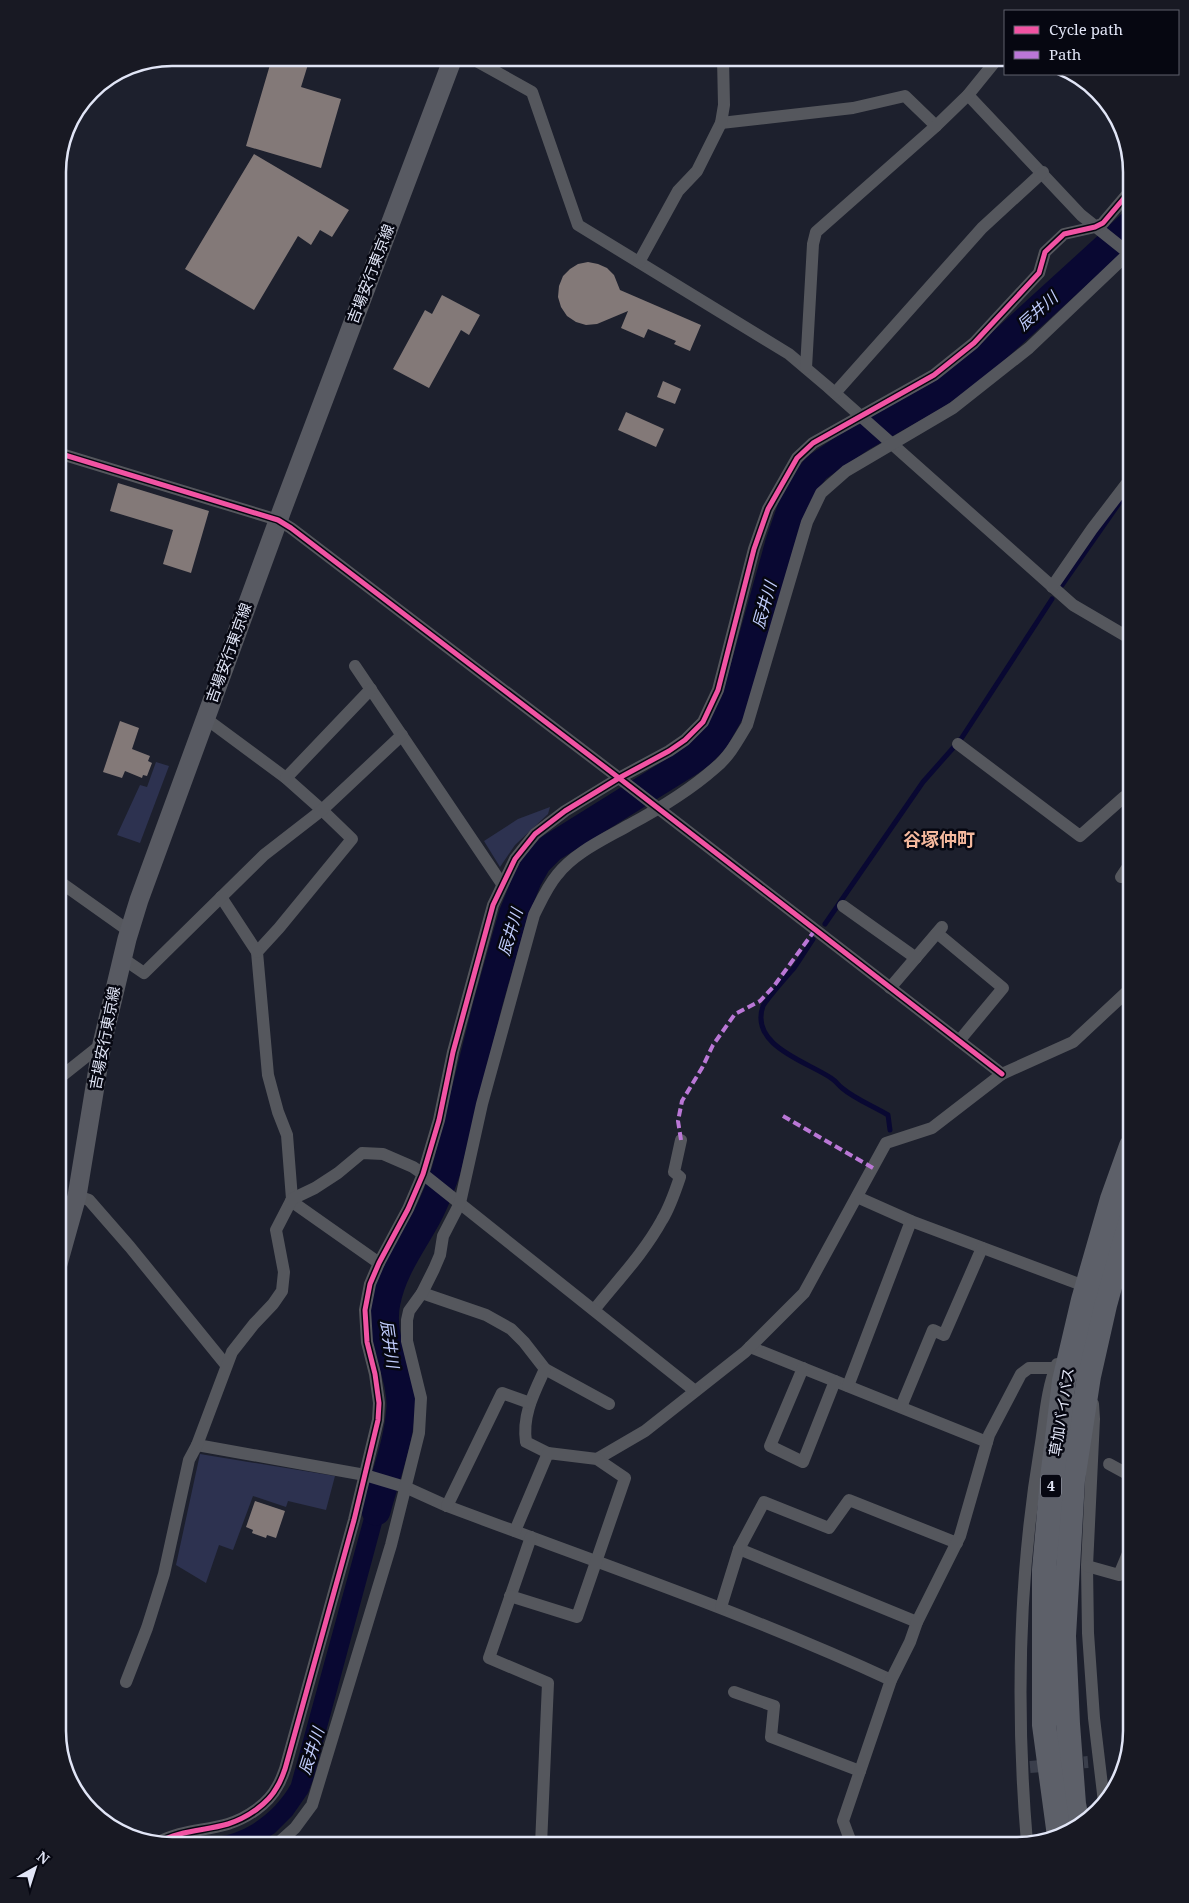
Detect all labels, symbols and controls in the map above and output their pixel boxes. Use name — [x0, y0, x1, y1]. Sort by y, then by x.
legend — [1004, 10, 1179, 75]
text: Cycle path — [1049, 19, 1124, 39]
text: Path — [1049, 44, 1082, 64]
street label: 吉場安行東京線 — [342, 221, 398, 326]
water label: 辰井川 — [1012, 285, 1064, 335]
water label: 辰井川 — [747, 577, 782, 631]
street label: 吉場安行東京線 — [201, 600, 255, 705]
district label: 谷塚仲町 — [903, 827, 975, 851]
water label: 辰井川 — [492, 904, 528, 958]
street label: 吉場安行東京線 — [84, 984, 124, 1091]
water label: 辰井川 — [376, 1319, 405, 1371]
street label: 草加バイパス — [1044, 1366, 1078, 1458]
road number: 4 — [1041, 1474, 1061, 1498]
water label: 辰井川 — [293, 1723, 329, 1777]
north arrow — [10, 1843, 60, 1893]
text: N — [33, 1847, 54, 1868]

